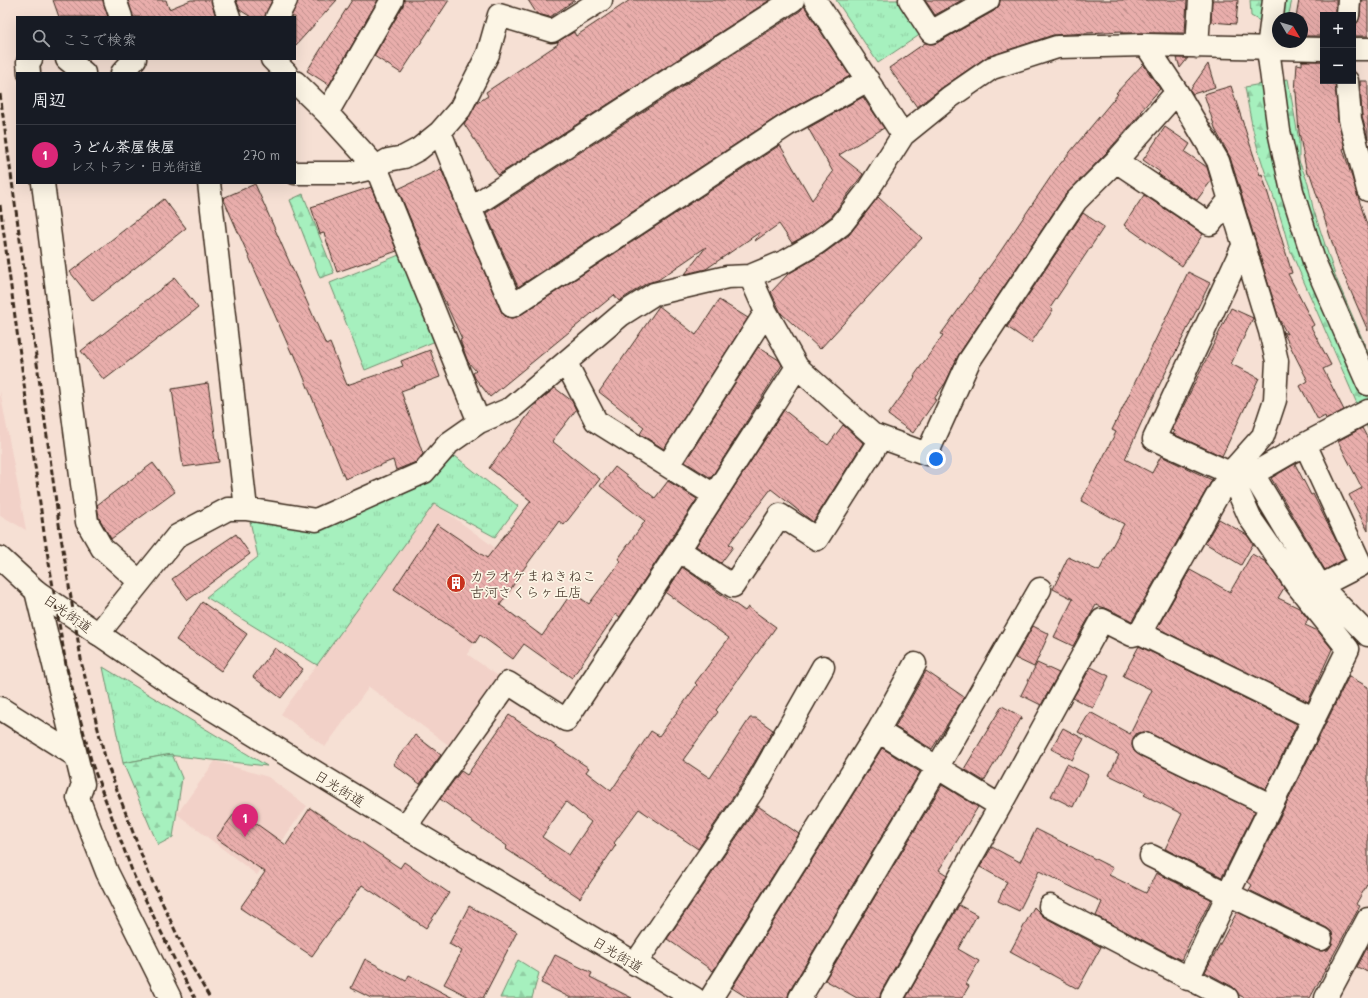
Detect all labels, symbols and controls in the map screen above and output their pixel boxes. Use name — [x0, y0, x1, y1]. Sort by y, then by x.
north arrow — [1272, 12, 1308, 48]
map controls — [1320, 12, 1356, 84]
button: + — [1320, 12, 1356, 48]
search box — [16, 16, 296, 60]
icon: search — [30, 27, 52, 49]
text: ここで検索 — [62, 29, 137, 49]
button: − — [1320, 48, 1356, 84]
text: 周辺 — [32, 88, 66, 110]
text: うどん茶屋俵屋 — [70, 136, 176, 156]
text: 1 — [42, 146, 48, 163]
text: 270 m — [243, 146, 280, 163]
text: レストラン · 日光街道 — [70, 157, 202, 174]
your location — [926, 449, 946, 469]
place label: カラオケまねきねこ 古河さくらヶ丘店 — [470, 566, 596, 601]
building icon: カラオケまねきねこ 古河さくらヶ丘店 — [445, 572, 467, 594]
street label: 日光街道 — [40, 589, 96, 637]
street label: 日光街道 — [311, 765, 369, 811]
pin: 1 — [232, 804, 258, 837]
street label: 日光街道 — [589, 931, 647, 977]

